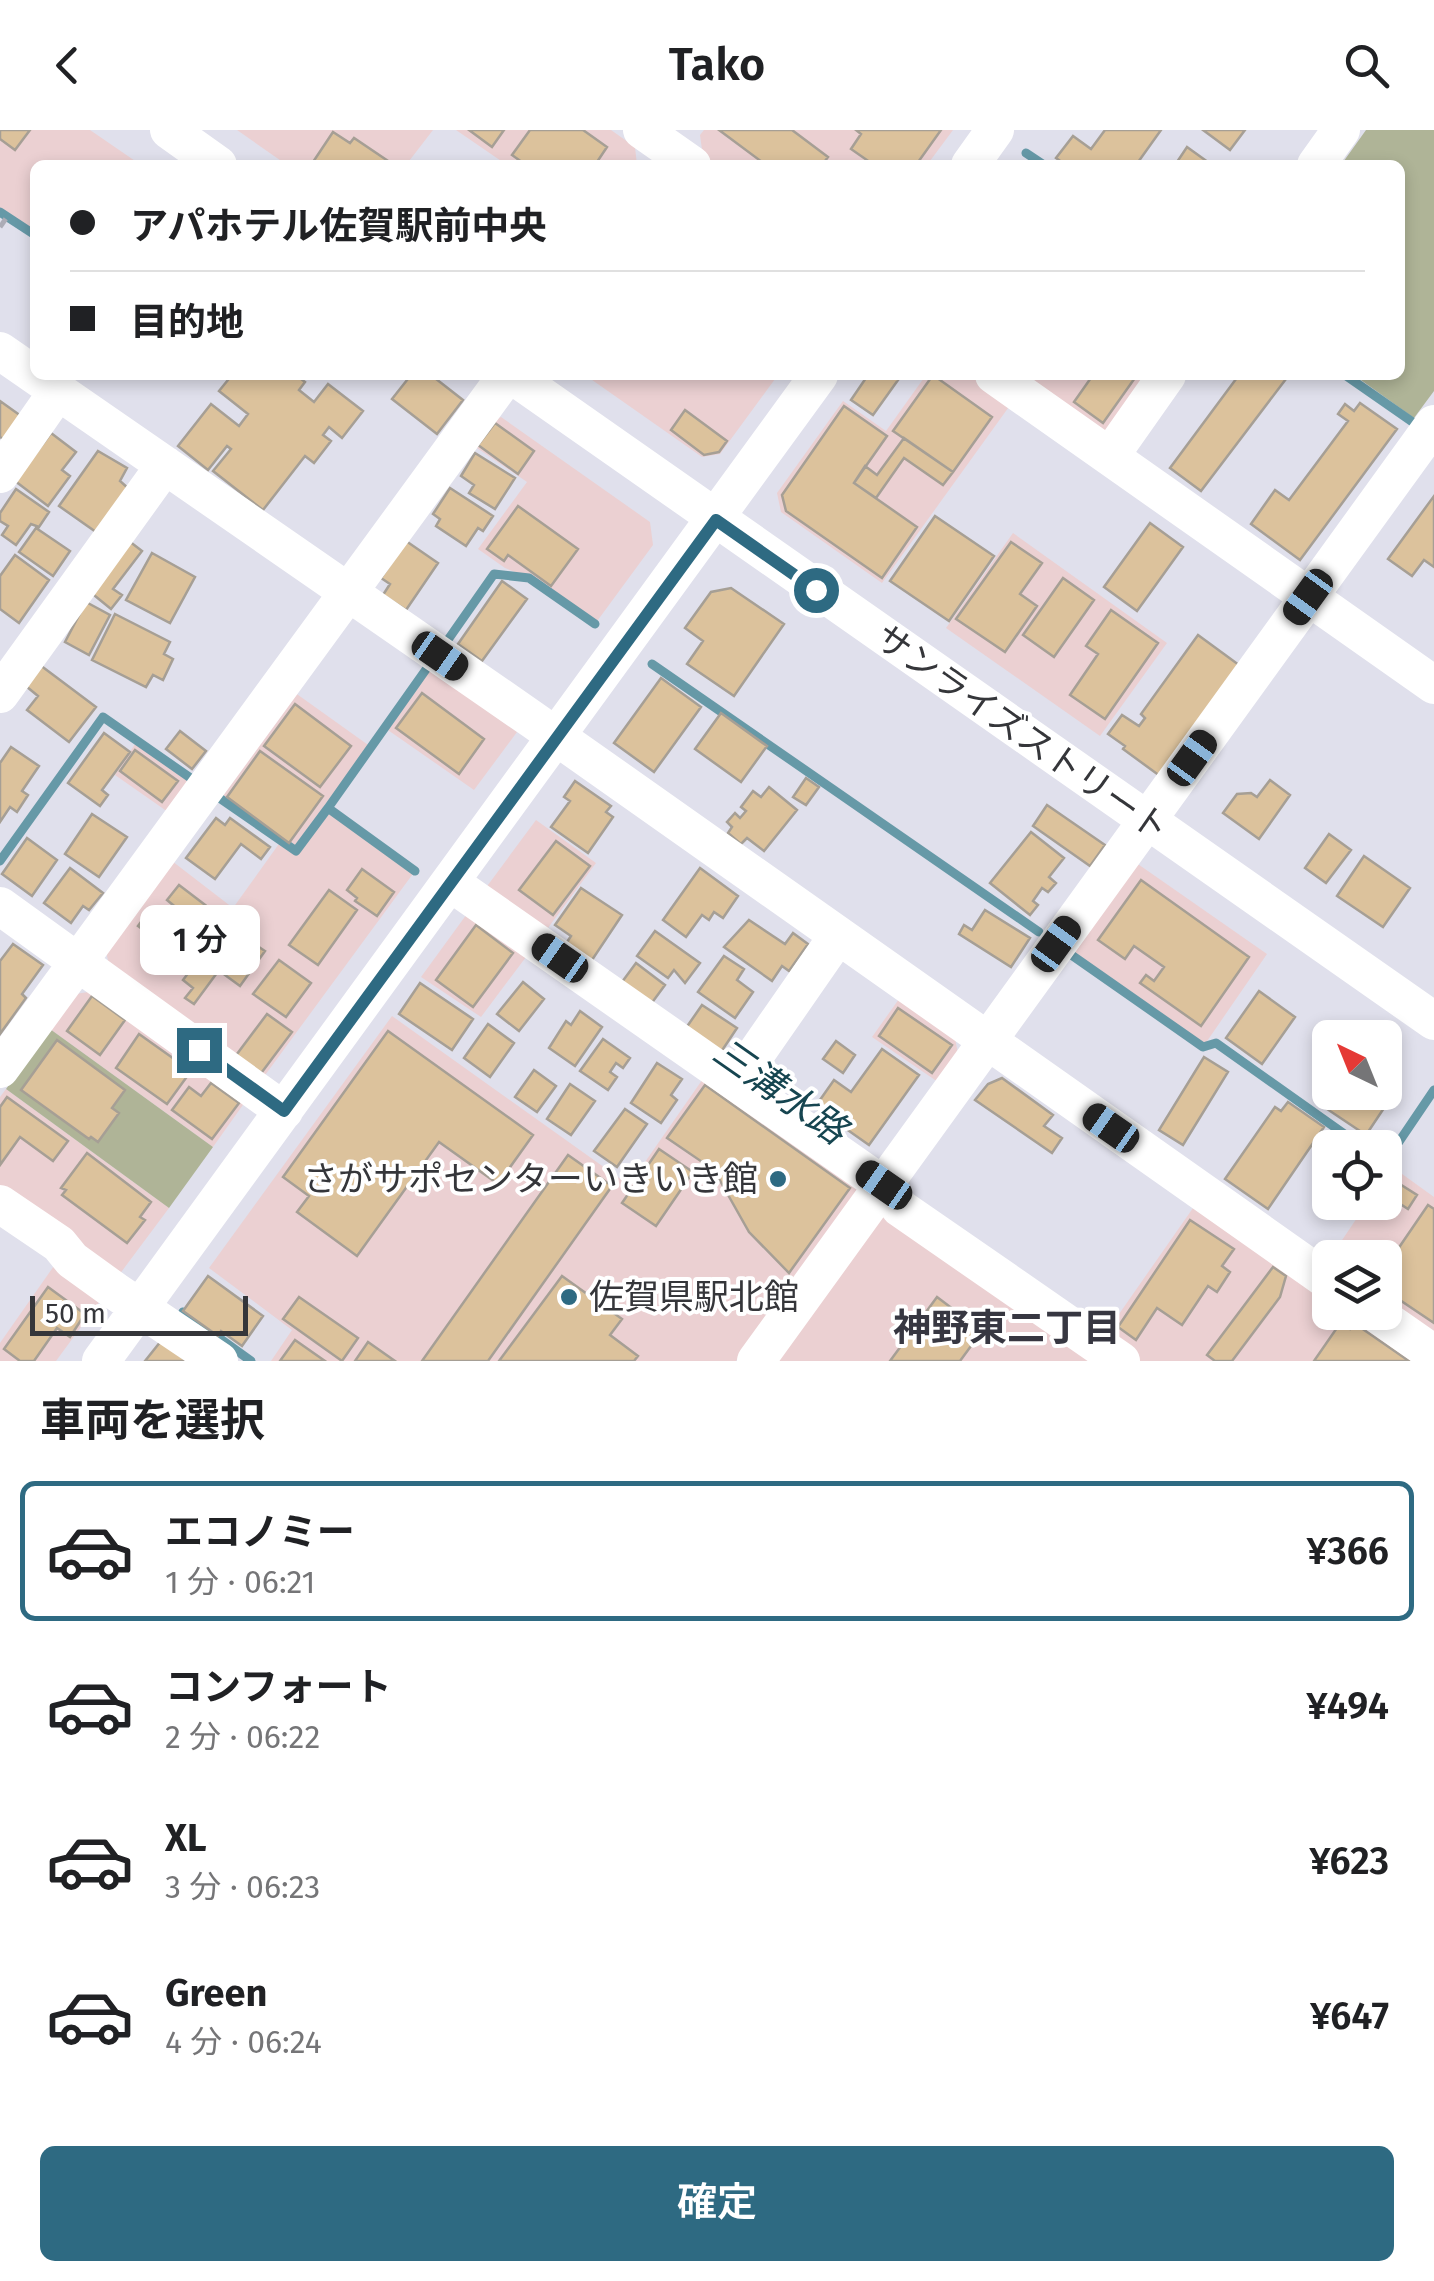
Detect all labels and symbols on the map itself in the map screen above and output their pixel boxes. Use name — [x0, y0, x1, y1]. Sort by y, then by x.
car — [1278, 564, 1338, 630]
route start — [794, 568, 839, 613]
street label: サンライズストリート — [867, 616, 1177, 850]
car — [407, 627, 473, 685]
car — [1162, 725, 1222, 791]
callout: 1 分 — [139, 905, 259, 975]
car — [1026, 911, 1086, 977]
car — [527, 929, 593, 987]
north arrow — [1312, 1020, 1402, 1110]
route end — [177, 1028, 222, 1073]
water label: 三溝水路 — [705, 1029, 858, 1155]
car — [1078, 1099, 1144, 1157]
car — [851, 1156, 917, 1214]
place label: さがサポセンターいきいき館 — [303, 1158, 758, 1200]
marker: さがサポセンターいきいき館 — [767, 1168, 789, 1190]
place label: 佐賀県駅北館 — [589, 1276, 799, 1318]
marker: 佐賀県駅北館 — [558, 1286, 580, 1308]
scale bar — [30, 1291, 248, 1336]
district label: 神野東二丁目 — [893, 1305, 1121, 1351]

